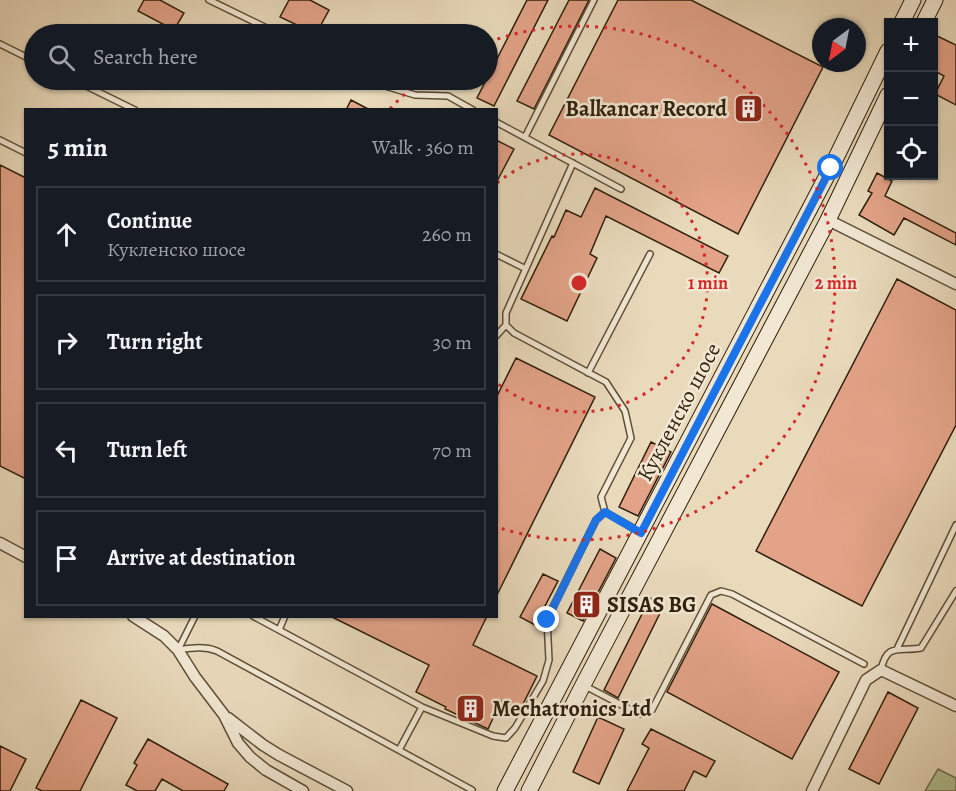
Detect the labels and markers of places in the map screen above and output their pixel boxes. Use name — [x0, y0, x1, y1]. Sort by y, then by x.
building icon: Balkancar Record — [732, 93, 764, 125]
place label: Balkancar Record — [565, 94, 727, 124]
centre of rings — [569, 273, 589, 293]
building icon: SISAS BG — [570, 589, 602, 621]
place label: SISAS BG — [607, 590, 696, 620]
building icon: Mechatronics Ltd — [455, 693, 487, 725]
place label: Mechatronics Ltd — [492, 694, 652, 724]

